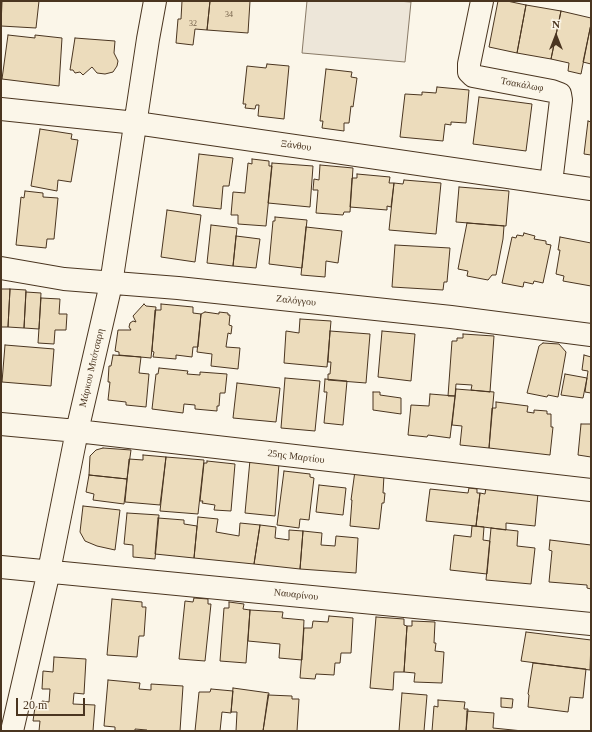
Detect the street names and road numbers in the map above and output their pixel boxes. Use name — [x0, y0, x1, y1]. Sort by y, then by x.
street label: Τσακάλωφ — [500, 75, 544, 95]
street label: Ξάνθου — [280, 138, 312, 154]
street label: Ζαλόγγου — [275, 293, 317, 309]
street label: Μάρκου Μπότσαρη — [77, 328, 107, 408]
street label: 25ης Μαρτίου — [267, 448, 325, 466]
street label: Ναυαρίνου — [273, 587, 319, 603]

